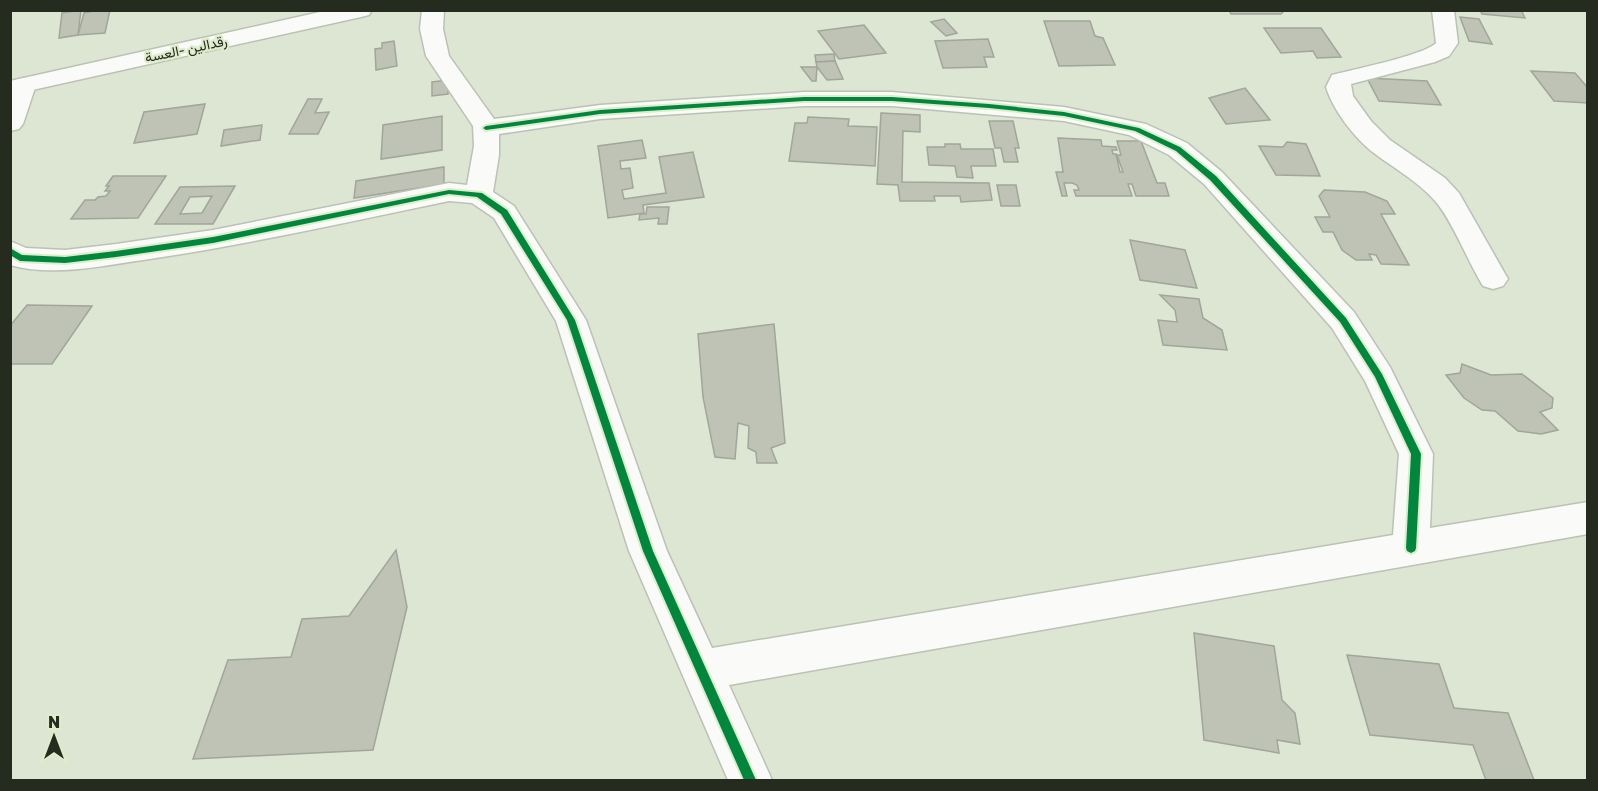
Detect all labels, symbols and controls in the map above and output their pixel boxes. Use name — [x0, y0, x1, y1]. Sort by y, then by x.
street label: رقدالين -العسة — [143, 31, 229, 67]
north arrow — [24, 707, 84, 767]
text: N — [48, 712, 60, 732]

